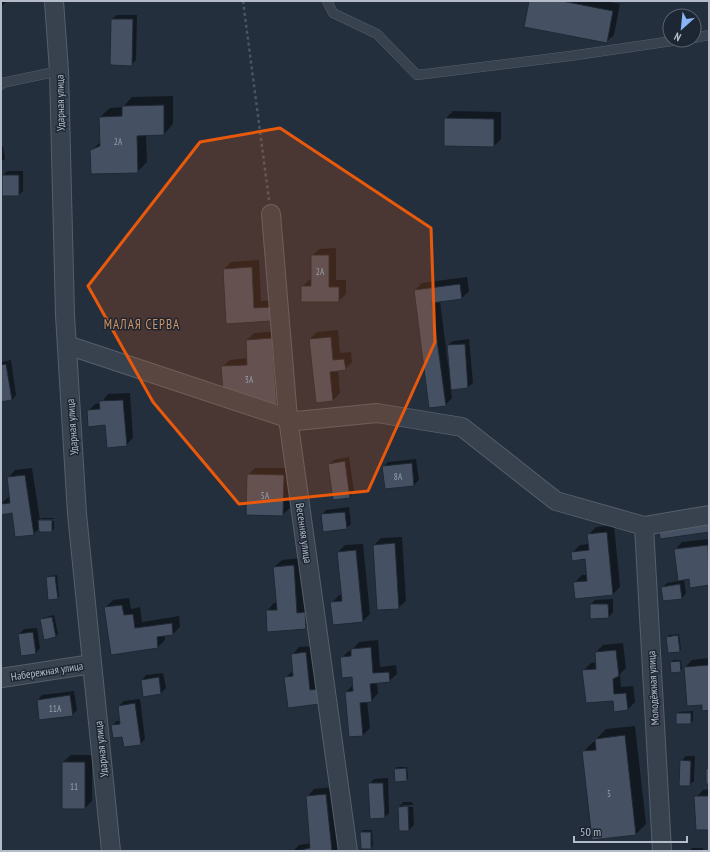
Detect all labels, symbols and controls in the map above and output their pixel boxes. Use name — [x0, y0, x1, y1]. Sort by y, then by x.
north arrow — [662, 8, 702, 48]
text: N — [672, 29, 683, 44]
street label: Ударная улица — [53, 75, 67, 131]
house number: 2А — [114, 136, 123, 147]
house number: 2А — [316, 266, 325, 277]
district label: МАЛАЯ СЕРВА — [104, 316, 180, 333]
house number: 3А — [245, 374, 254, 385]
street label: Ударная улица — [63, 398, 81, 456]
house number: 8А — [394, 471, 403, 482]
house number: 5А — [261, 490, 270, 501]
street label: Весенняя улица — [293, 502, 315, 564]
street label: Молодёжная улица — [644, 650, 662, 726]
street label: Набережная улица — [10, 658, 84, 684]
house number: 11А — [49, 703, 62, 714]
street label: Ударная улица — [91, 720, 111, 778]
house number: 11 — [70, 781, 78, 792]
house number: 5 — [607, 788, 611, 799]
scale bar — [574, 818, 687, 844]
text: 50 m — [580, 824, 601, 839]

